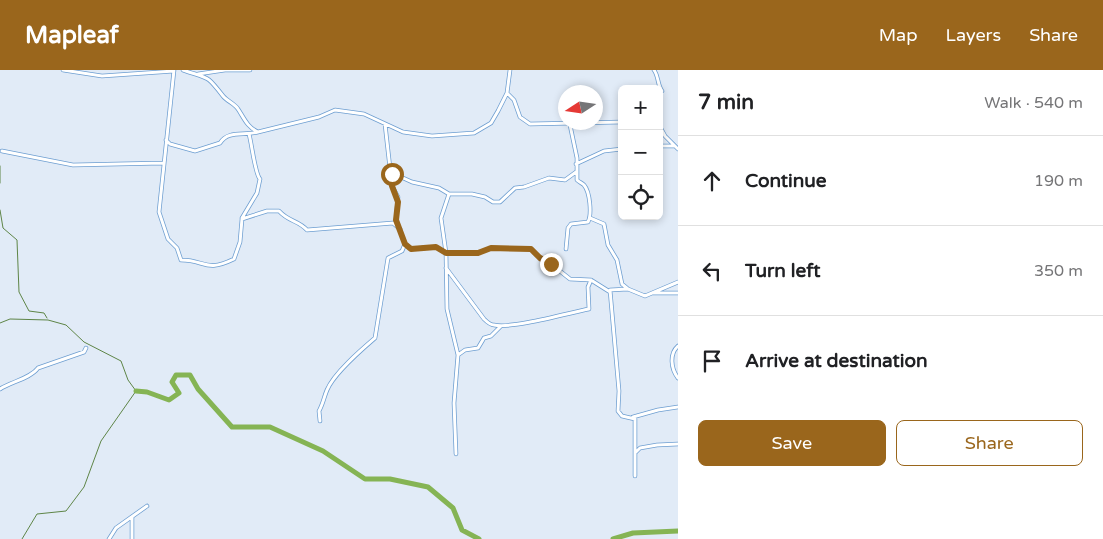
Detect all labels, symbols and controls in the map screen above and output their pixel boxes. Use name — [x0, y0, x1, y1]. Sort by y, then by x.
text: Mapleaf — [25, 21, 119, 50]
text: Map — [879, 24, 918, 46]
text: Layers — [946, 24, 1001, 46]
text: Share — [1029, 24, 1078, 46]
north arrow — [558, 85, 603, 130]
map controls — [618, 85, 663, 220]
button: + — [618, 85, 663, 130]
text: 7 min — [698, 90, 754, 115]
text: Walk · 540 m — [984, 93, 1083, 113]
button: − — [618, 130, 663, 175]
route start — [381, 163, 404, 186]
icon: ahead — [698, 167, 726, 195]
text: Continue — [745, 170, 827, 192]
text: 190 m — [1034, 171, 1083, 191]
button: locate — [618, 175, 663, 220]
route end — [540, 253, 563, 276]
icon: left — [698, 257, 726, 285]
text: Turn left — [745, 260, 821, 282]
text: 350 m — [1034, 261, 1083, 281]
icon: arrive — [698, 347, 726, 375]
text: Arrive at destination — [745, 350, 928, 372]
button: Save — [698, 420, 886, 466]
button: Share — [896, 420, 1083, 466]

